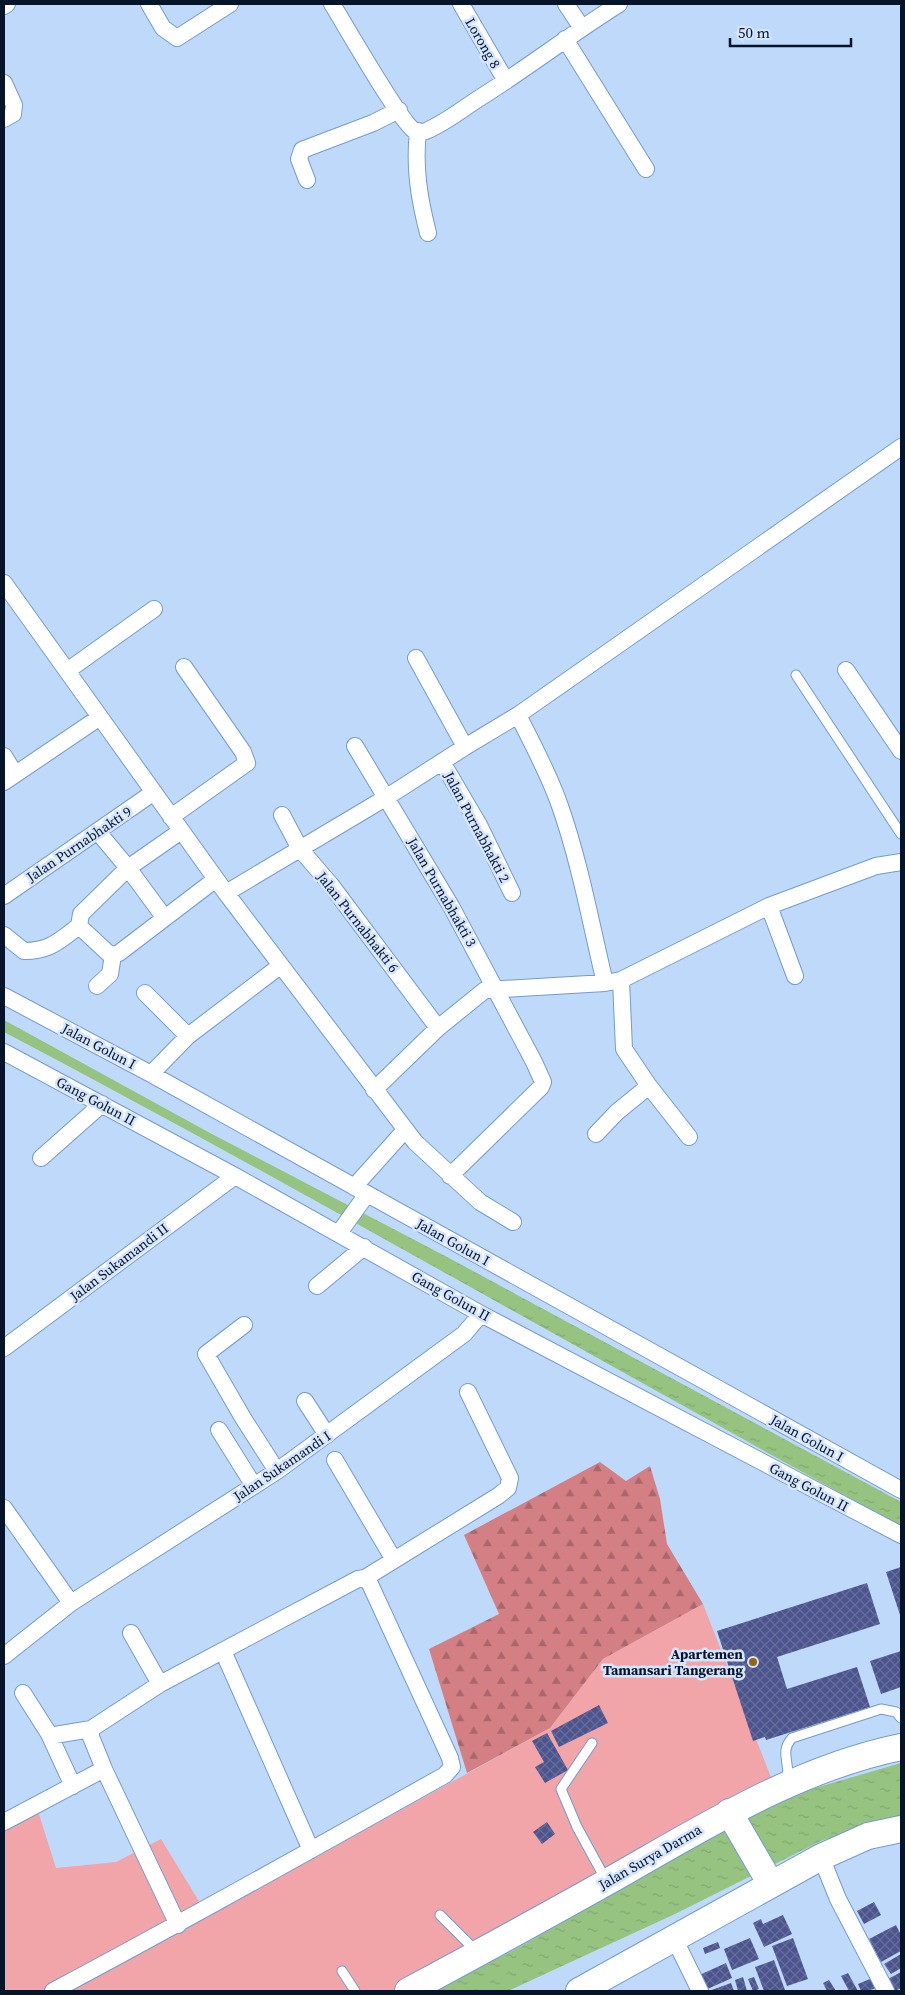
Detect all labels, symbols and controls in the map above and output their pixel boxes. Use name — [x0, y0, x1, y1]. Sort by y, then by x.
street label: Lorong 8 — [460, 14, 506, 72]
scale bar — [730, 15, 851, 47]
text: 50 m — [738, 22, 770, 43]
street label: Jalan Purnabhakti 2 — [439, 767, 515, 886]
street label: Jalan Purnabhakti 9 — [22, 801, 136, 887]
street label: Jalan Purnabhakti 3 — [402, 833, 481, 950]
street label: Jalan Purnabhakti 6 — [312, 867, 404, 977]
street label: Jalan Golun I — [58, 1018, 139, 1074]
street label: Gang Golun II — [53, 1072, 139, 1130]
street label: Jalan Golun I — [412, 1213, 493, 1270]
street label: Jalan Sukamandi II — [65, 1218, 172, 1306]
street label: Gang Golun II — [408, 1266, 494, 1326]
street label: Jalan Golun I — [766, 1409, 847, 1466]
street label: Jalan Sukamandi I — [229, 1426, 335, 1507]
street label: Gang Golun II — [766, 1458, 852, 1516]
place label: Apartemen Tamansari Tangerang — [603, 1644, 743, 1680]
marker: Apartemen Tamansari Tangerang — [747, 1656, 759, 1668]
street label: Jalan Surya Darma — [594, 1819, 706, 1895]

